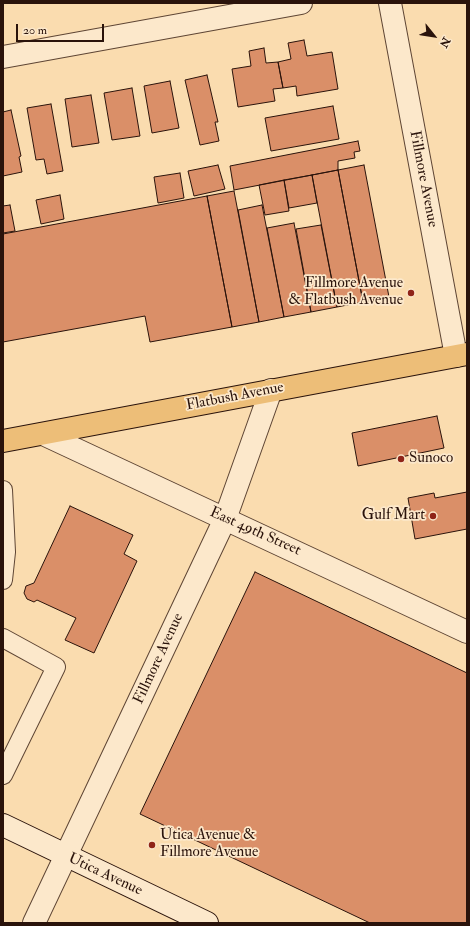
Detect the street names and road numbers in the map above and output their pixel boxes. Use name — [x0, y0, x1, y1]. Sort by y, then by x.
street label: Fillmore Avenue — [405, 129, 441, 229]
street label: Flatbush Avenue — [185, 379, 285, 415]
street label: East 49th Street — [207, 504, 303, 560]
street label: Fillmore Avenue — [130, 611, 188, 707]
street label: Utica Avenue — [65, 850, 145, 900]

